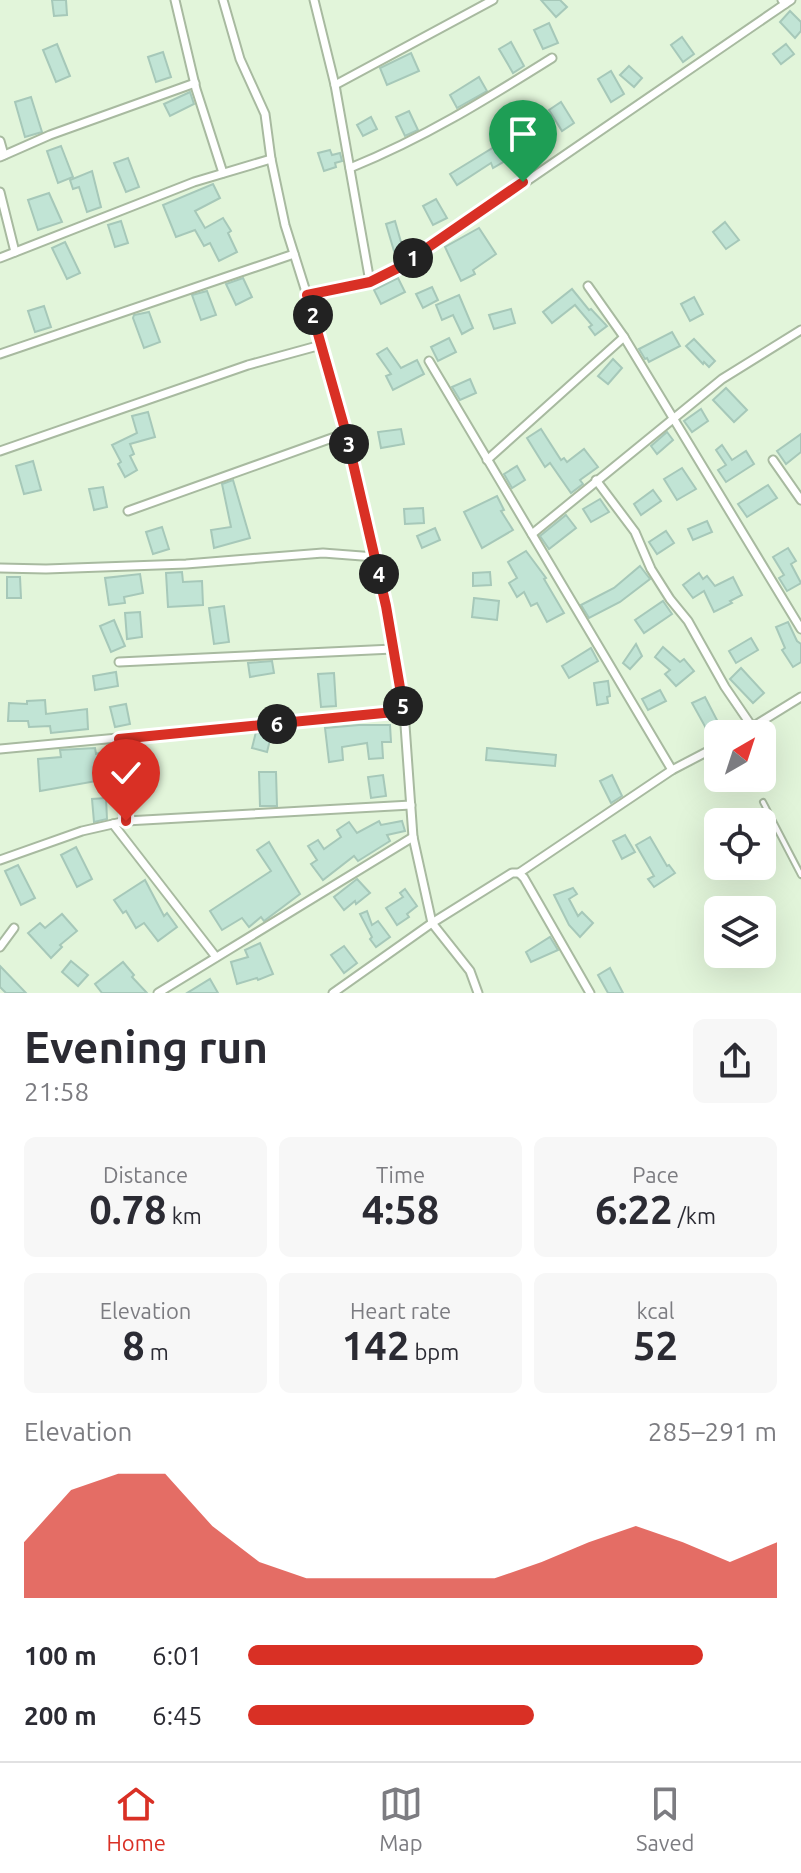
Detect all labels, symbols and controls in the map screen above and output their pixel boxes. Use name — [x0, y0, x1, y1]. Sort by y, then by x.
pin — [489, 100, 557, 182]
icon: arrive — [501, 112, 545, 156]
pin: 1 — [393, 238, 433, 278]
text: 1 — [407, 245, 419, 270]
pin: 2 — [293, 295, 333, 335]
text: 2 — [307, 302, 319, 327]
pin: 3 — [329, 424, 369, 464]
text: 3 — [343, 431, 355, 456]
pin: 4 — [359, 554, 399, 594]
text: 4 — [373, 561, 385, 586]
pin: 5 — [383, 686, 423, 726]
text: 5 — [397, 693, 409, 718]
pin: 6 — [257, 704, 297, 744]
text: 6 — [271, 711, 283, 736]
north arrow — [704, 720, 776, 792]
map controls — [704, 720, 776, 968]
pin — [92, 739, 160, 821]
icon: check — [104, 751, 148, 795]
button: locate — [704, 808, 776, 880]
button: layers — [704, 896, 776, 968]
button: share — [693, 1019, 777, 1103]
text: Evening run — [24, 1022, 268, 1071]
text: 21:58 — [24, 1077, 89, 1106]
text: Distance — [103, 1162, 188, 1187]
text: Time — [376, 1162, 425, 1187]
text: Pace — [632, 1162, 679, 1187]
text: 0.78 — [89, 1187, 167, 1232]
text: 4:58 — [362, 1187, 439, 1232]
text: 6:22 — [595, 1187, 673, 1232]
text: km — [167, 1203, 202, 1228]
text: /km — [673, 1203, 716, 1228]
text: Elevation — [100, 1298, 191, 1323]
text: Heart rate — [350, 1298, 451, 1323]
text: kcal — [637, 1298, 674, 1323]
text: 8 — [122, 1323, 145, 1368]
text: 142 — [342, 1323, 409, 1368]
text: 52 — [633, 1323, 678, 1368]
text: m — [145, 1339, 169, 1364]
text: bpm — [409, 1339, 459, 1364]
text: Elevation — [24, 1417, 132, 1446]
text: 285–291 m — [648, 1417, 777, 1446]
text: 100 m — [24, 1641, 97, 1670]
text: 6:01 — [152, 1641, 202, 1670]
text: 200 m — [24, 1701, 97, 1730]
text: 6:45 — [152, 1701, 202, 1730]
tab: Home — [107, 1782, 166, 1855]
tab: Map — [379, 1782, 423, 1855]
tab: Saved — [636, 1782, 694, 1855]

